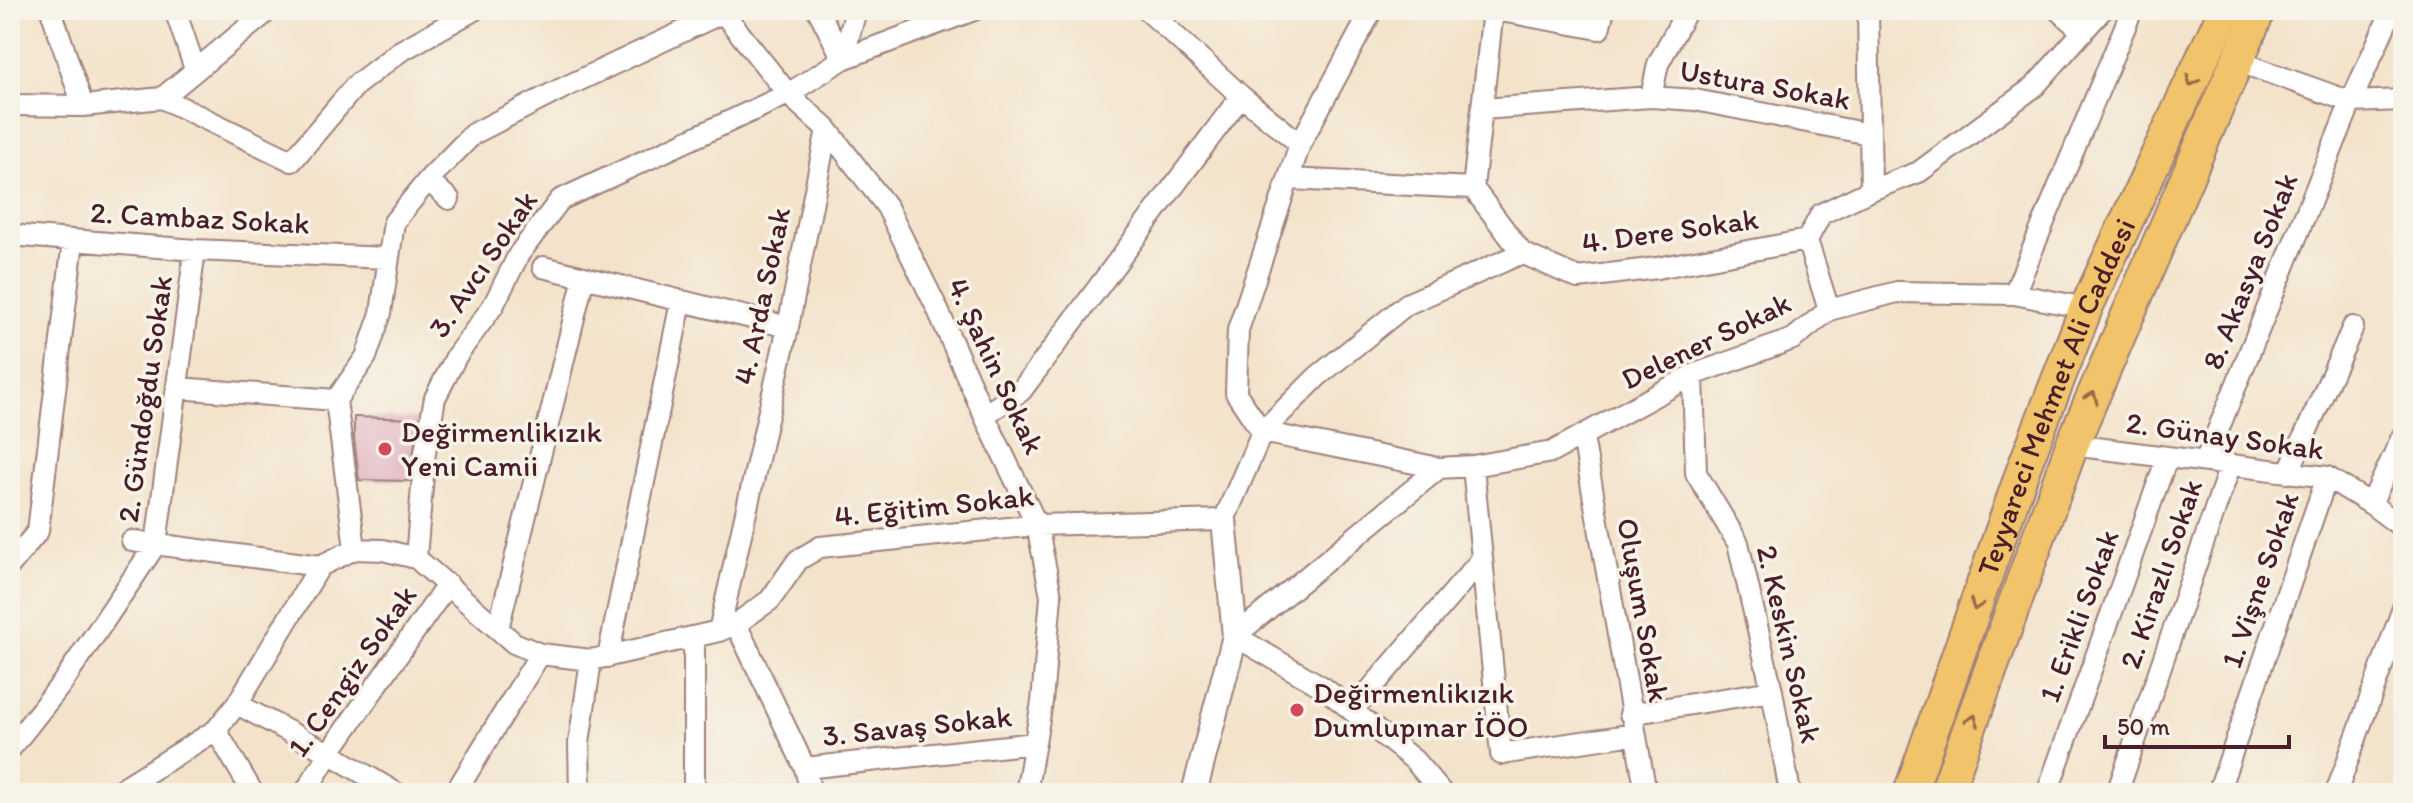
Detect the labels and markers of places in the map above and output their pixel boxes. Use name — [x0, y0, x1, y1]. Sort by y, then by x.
place label: Değirmenlikızık Yeni Camii — [401, 413, 603, 484]
marker: Değirmenlikızık Yeni Camii — [376, 440, 394, 458]
place label: Değirmenlikızık Dumlupınar İÖO — [1313, 674, 1528, 745]
marker: Değirmenlikızık Dumlupınar İÖO — [1288, 701, 1306, 719]

